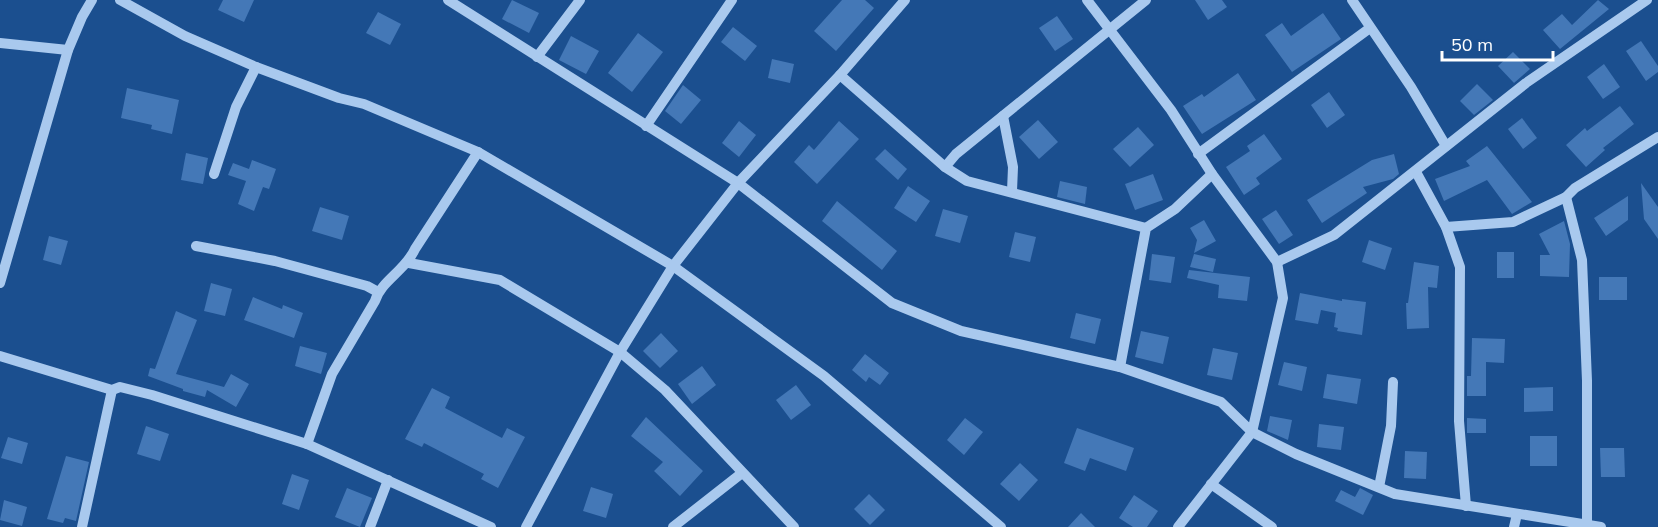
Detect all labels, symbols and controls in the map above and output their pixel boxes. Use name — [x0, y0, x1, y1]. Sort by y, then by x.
scale bar — [1442, 24, 1553, 62]
text: 50 m — [1451, 33, 1493, 56]

